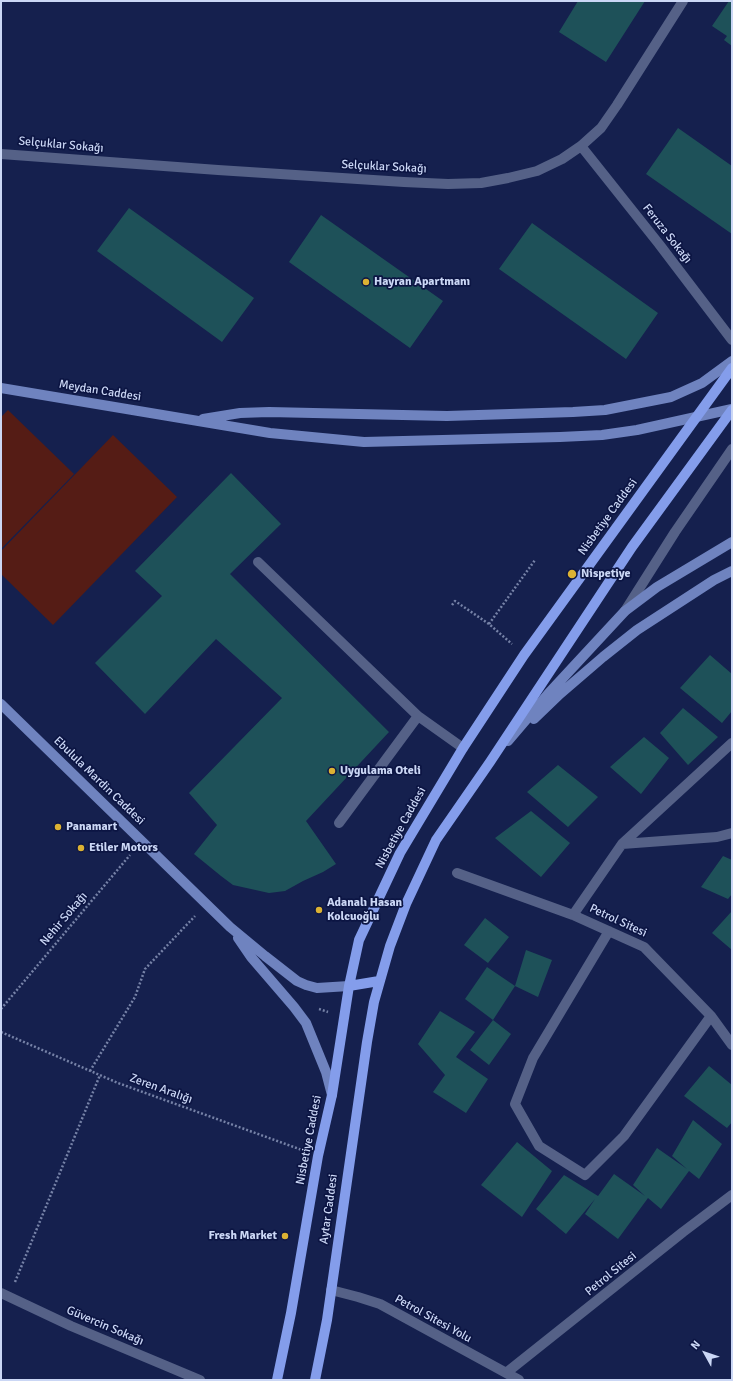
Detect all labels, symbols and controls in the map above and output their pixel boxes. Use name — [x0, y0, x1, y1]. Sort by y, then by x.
street label: Selçuklar Sokağı — [18, 134, 104, 156]
street label: Selçuklar Sokağı — [341, 158, 427, 176]
street label: Feruza Sokağı — [639, 201, 695, 267]
place label: Hayran Apartmanı — [374, 275, 470, 289]
marker: Hayran Apartmanı — [361, 277, 371, 287]
street label: Meydan Caddesi — [58, 377, 142, 405]
street label: Nisbetiye Caddesi — [575, 476, 641, 558]
place label: Nispetiye — [581, 567, 630, 581]
marker: Nispetiye — [566, 568, 578, 580]
street label: Ebulula Mardin Caddesi — [50, 734, 148, 828]
place label: Uygulama Oteli — [340, 764, 421, 778]
marker: Uygulama Oteli — [327, 766, 337, 776]
street label: Nisbetiye Caddesi — [373, 785, 429, 871]
place label: Panamart — [66, 820, 117, 834]
marker: Panamart — [53, 822, 63, 832]
place label: Etiler Motors — [89, 841, 158, 855]
marker: Etiler Motors — [76, 843, 86, 853]
street label: Nehir Sokağı — [37, 889, 91, 949]
place label: Adanalı Hasan Kolcuoğlu — [327, 896, 402, 924]
street label: Petrol Sitesi — [587, 901, 649, 941]
marker: Adanalı Hasan Kolcuoğlu — [314, 905, 324, 915]
street label: Zeren Aralığı — [128, 1071, 194, 1107]
street label: Nisbetiye Caddesi — [293, 1094, 325, 1186]
street label: Aytar Caddesi — [317, 1173, 341, 1245]
place label: Fresh Market — [208, 1229, 277, 1243]
marker: Fresh Market — [280, 1231, 290, 1241]
street label: Petrol Sitesi — [582, 1249, 640, 1299]
street label: Petrol Sitesi Yolu — [392, 1292, 474, 1346]
street label: Güvercin Sokağı — [64, 1303, 146, 1349]
north arrow — [685, 1333, 725, 1373]
text: N — [688, 1338, 703, 1352]

